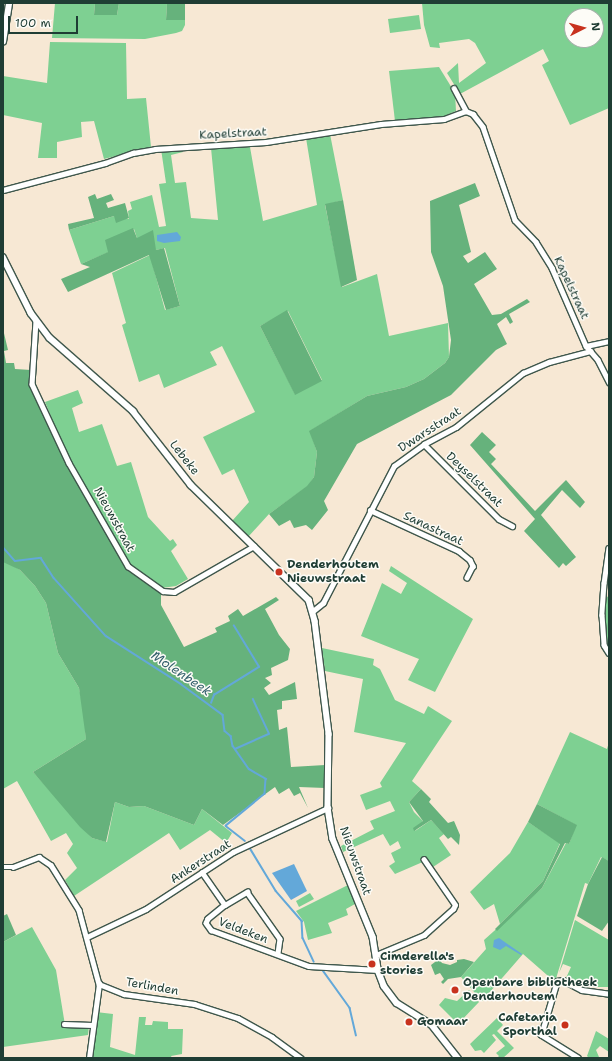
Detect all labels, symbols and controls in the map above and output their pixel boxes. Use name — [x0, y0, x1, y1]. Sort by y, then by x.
scale bar — [10, 8, 80, 34]
north arrow — [564, 8, 604, 48]
text: 100 m — [15, 15, 51, 31]
text: N — [588, 22, 603, 32]
street label: Kapelstraat — [199, 125, 267, 143]
street label: Kapelstraat — [550, 254, 592, 322]
street label: Dwarsstraat — [396, 404, 464, 456]
street label: Lebeke — [166, 438, 202, 478]
street label: Deyselstraat — [443, 449, 505, 511]
street label: Nieuwstraat — [90, 485, 138, 555]
street label: Sanastraat — [401, 509, 465, 549]
place label: Denderhoutem Nieuwstraat — [287, 558, 379, 586]
marker: Denderhoutem Nieuwstraat — [274, 567, 284, 577]
water label: Molenbeek — [148, 648, 214, 700]
street label: Nieuwstraat — [336, 825, 374, 897]
street label: Ankerstraat — [168, 837, 234, 887]
street label: Veldeken — [216, 915, 270, 947]
place label: Cimderella's stories — [380, 950, 454, 978]
marker: Cimderella's stories — [367, 959, 377, 969]
street label: Terlinden — [124, 975, 180, 999]
place label: Openbare bibliotheek Denderhoutem — [463, 976, 597, 1004]
marker: Openbare bibliotheek Denderhoutem — [450, 985, 460, 995]
place label: Cafetaria Sporthal — [498, 1011, 557, 1039]
place label: Gomaar — [417, 1015, 468, 1029]
marker: Gomaar — [404, 1017, 414, 1027]
marker: Cafetaria Sporthal — [560, 1020, 570, 1030]

